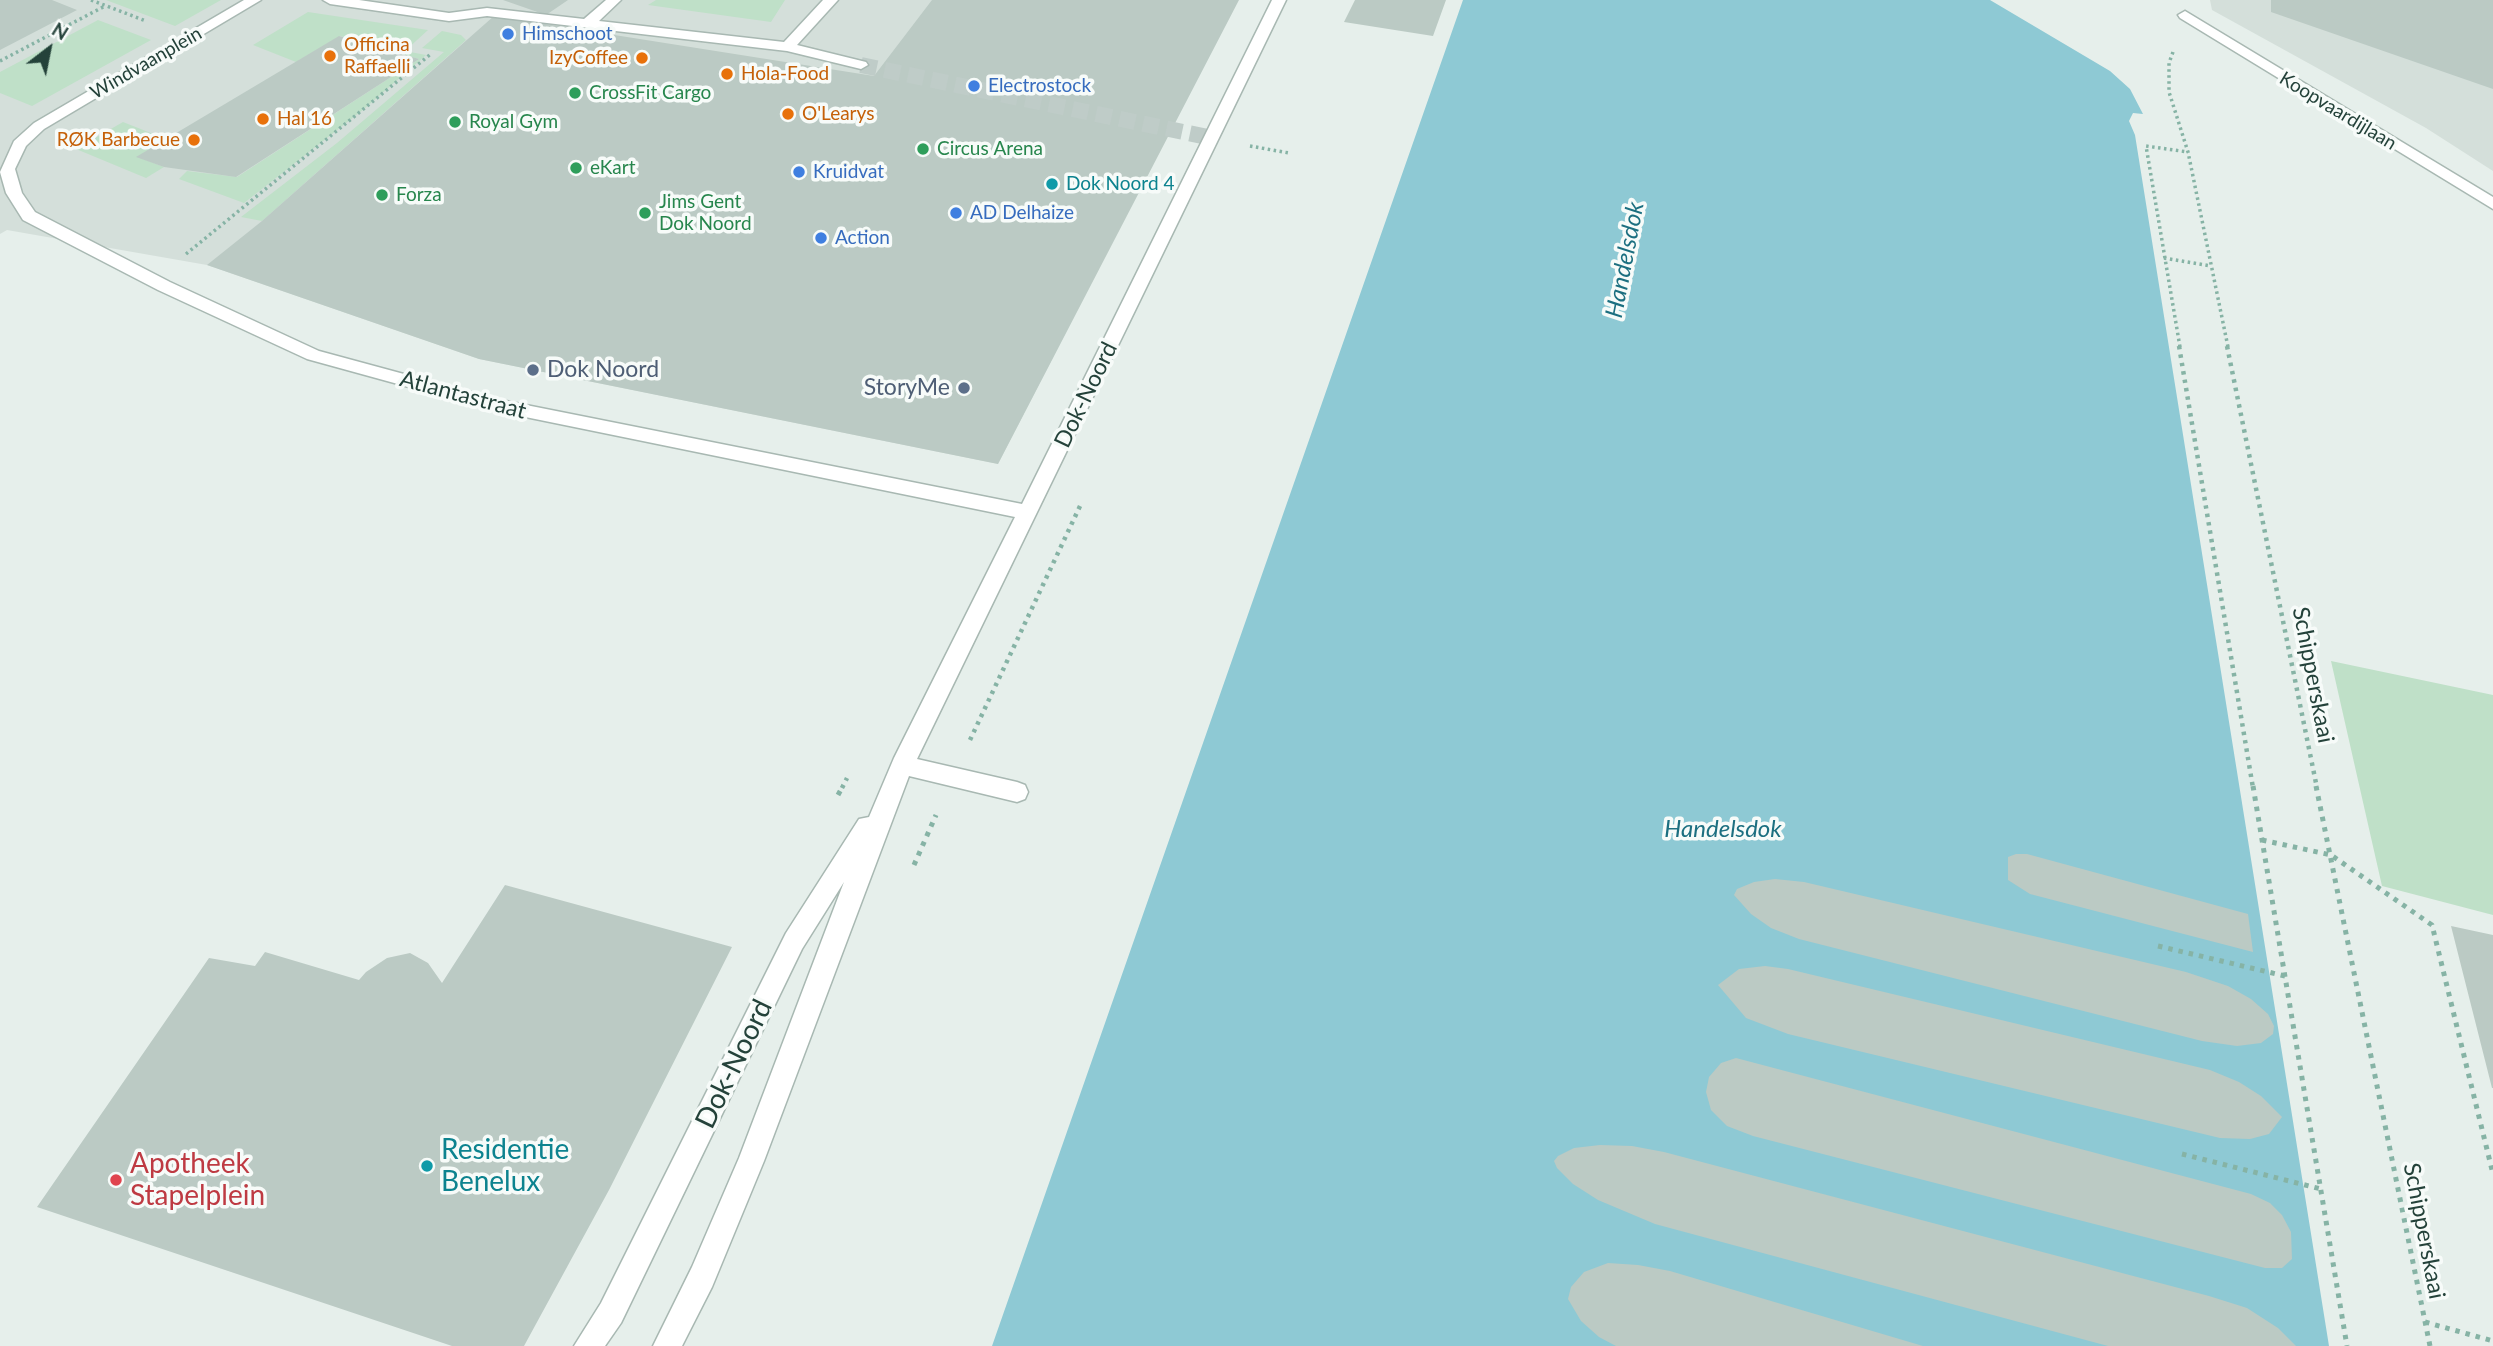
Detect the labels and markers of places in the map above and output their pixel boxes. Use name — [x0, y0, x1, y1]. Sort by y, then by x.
place label: Himschoot — [522, 23, 613, 45]
marker: Himschoot — [500, 26, 516, 42]
place label: Officina Raffaelli — [344, 34, 411, 78]
place label: IzyCoffee — [549, 47, 628, 69]
marker: Officina Raffaelli — [322, 48, 338, 64]
marker: IzyCoffee — [634, 50, 650, 66]
place label: Hola-Food — [741, 63, 829, 85]
marker: Hola-Food — [719, 66, 735, 82]
place label: Electrostock — [988, 75, 1091, 97]
marker: Electrostock — [966, 78, 982, 94]
place label: CrossFit Cargo — [589, 82, 711, 104]
marker: CrossFit Cargo — [567, 85, 583, 101]
place label: O'Learys — [802, 103, 874, 125]
marker: O'Learys — [780, 106, 796, 122]
place label: Hal 16 — [277, 108, 332, 130]
marker: Hal 16 — [255, 111, 271, 127]
place label: Royal Gym — [469, 111, 558, 133]
marker: Royal Gym — [447, 114, 463, 130]
place label: RØK Barbecue — [57, 129, 180, 151]
marker: RØK Barbecue — [186, 132, 202, 148]
place label: Circus Arena — [937, 138, 1043, 160]
marker: Circus Arena — [915, 141, 931, 157]
place label: eKart — [590, 157, 635, 179]
marker: eKart — [568, 160, 584, 176]
place label: Kruidvat — [813, 161, 884, 183]
marker: Kruidvat — [791, 164, 807, 180]
place label: Dok Noord 4 — [1066, 173, 1174, 195]
marker: Dok Noord 4 — [1044, 176, 1060, 192]
place label: Forza — [396, 184, 442, 206]
marker: Forza — [374, 187, 390, 203]
place label: Jims Gent Dok Noord — [659, 191, 752, 235]
place label: AD Delhaize — [970, 202, 1074, 224]
marker: Jims Gent Dok Noord — [637, 205, 653, 221]
marker: AD Delhaize — [948, 205, 964, 221]
place label: Action — [835, 227, 890, 249]
marker: Action — [813, 230, 829, 246]
place label: Dok Noord — [547, 356, 659, 384]
marker: Dok Noord — [525, 362, 541, 378]
place label: StoryMe — [864, 374, 950, 402]
marker: StoryMe — [956, 380, 972, 396]
place label: Residentie Benelux — [441, 1133, 569, 1199]
place label: Apotheek Stapelplein — [130, 1147, 265, 1213]
marker: Residentie Benelux — [419, 1158, 435, 1174]
marker: Apotheek Stapelplein — [108, 1172, 124, 1188]

